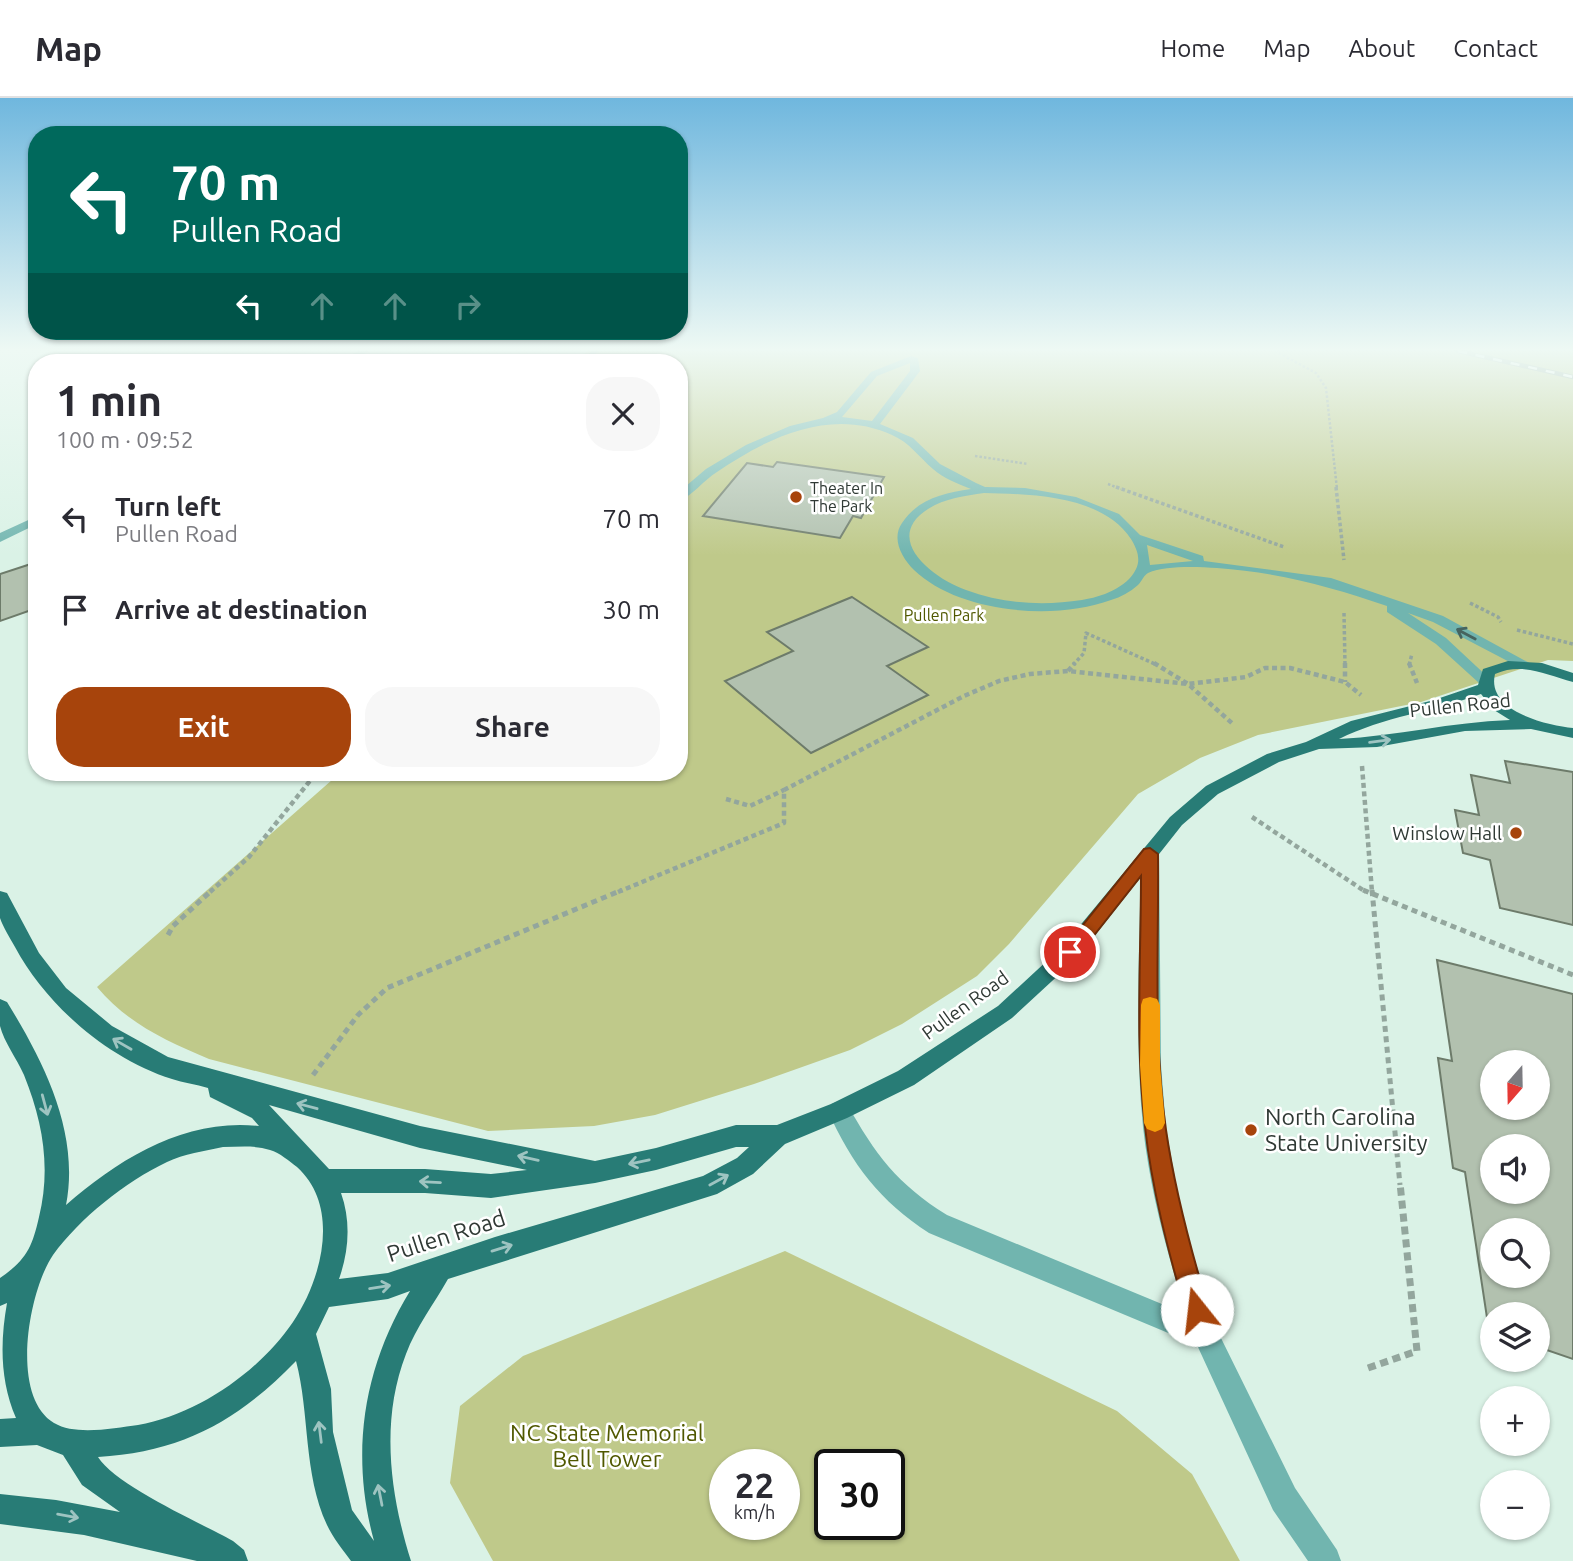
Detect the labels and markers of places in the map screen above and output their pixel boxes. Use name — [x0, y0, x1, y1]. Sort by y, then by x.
place label: Theater In The Park — [810, 479, 883, 515]
marker: Theater In The Park — [788, 489, 804, 505]
place label: Winslow Hall — [1392, 822, 1502, 844]
marker: Winslow Hall — [1508, 825, 1524, 841]
pin — [1040, 922, 1100, 982]
place label: North Carolina State University — [1265, 1104, 1428, 1155]
marker: North Carolina State University — [1243, 1122, 1259, 1138]

